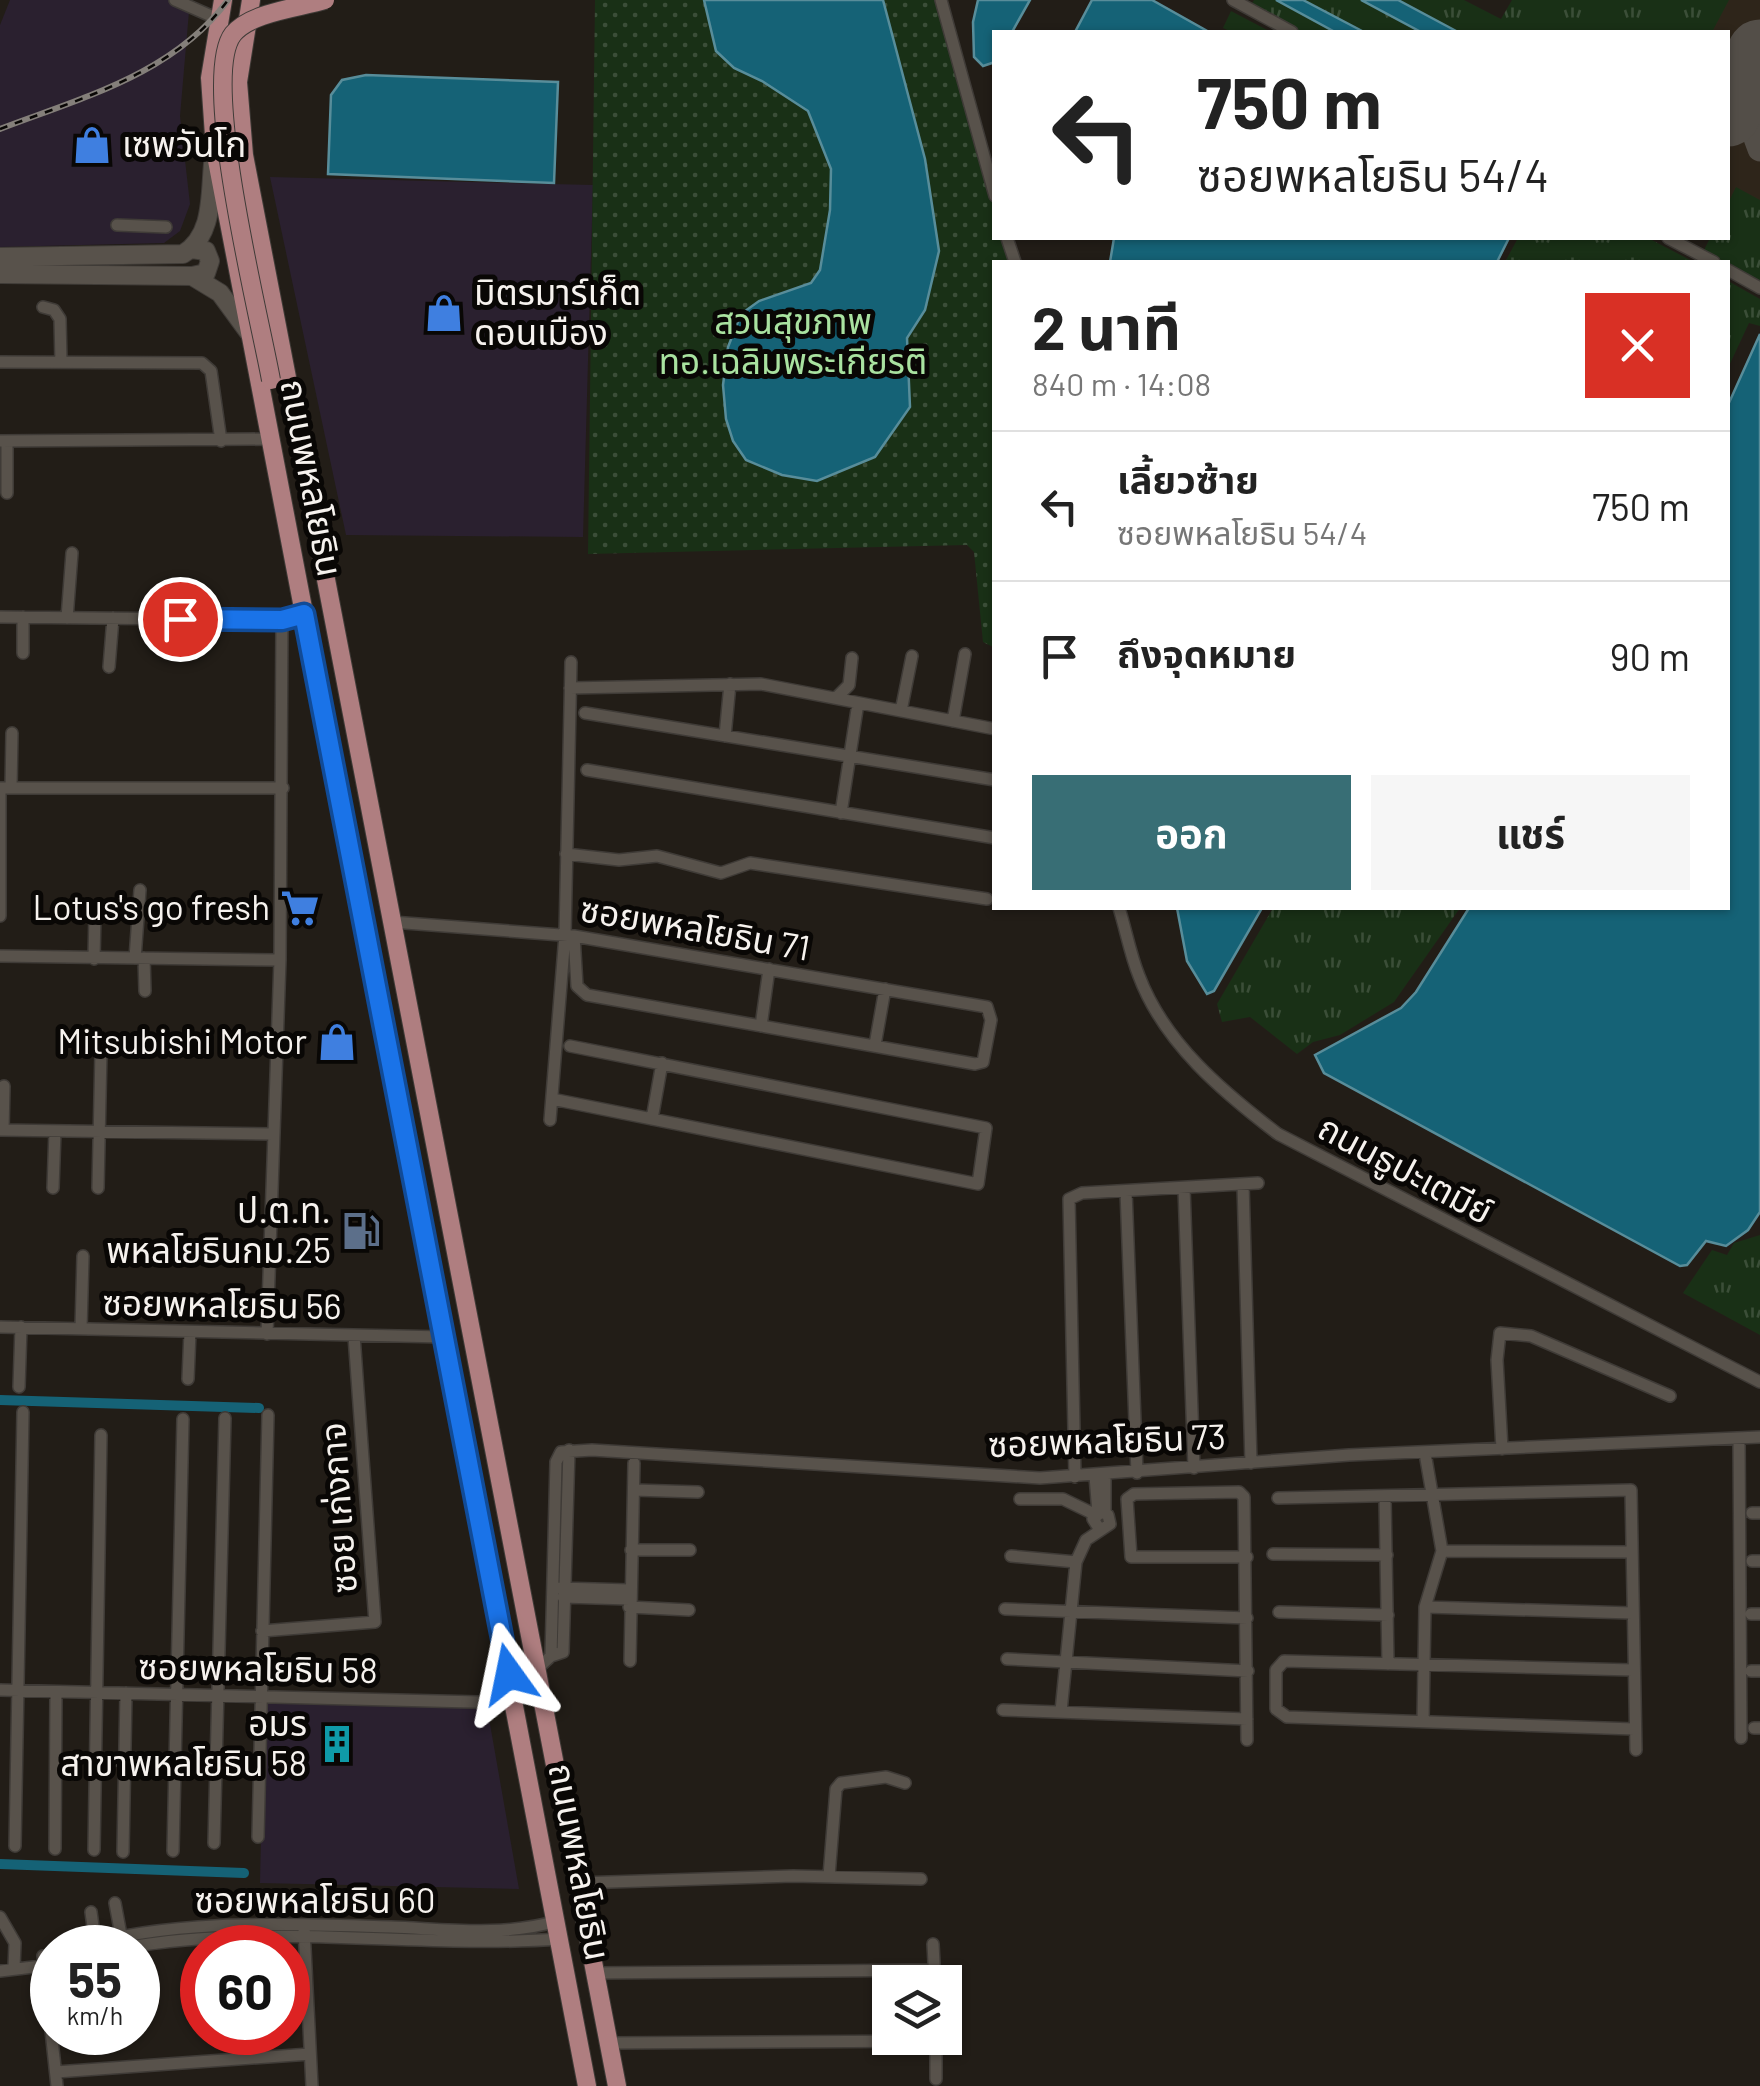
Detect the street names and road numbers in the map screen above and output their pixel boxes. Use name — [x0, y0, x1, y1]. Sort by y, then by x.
street label: ถนนพหลโยธิน — [273, 376, 353, 580]
street label: ซอยพหลโยธิน 71 — [577, 886, 813, 968]
street label: ถนนธูปะเตมีย์ — [1311, 1105, 1500, 1233]
street label: ซอยพหลโยธิน 56 — [102, 1280, 342, 1326]
street label: ซอยพหลโยธิน 73 — [987, 1414, 1226, 1464]
street label: ซอย เก่งกาจ — [310, 1421, 364, 1595]
street label: ซอยพหลโยธิน 58 — [138, 1644, 378, 1690]
street label: ถนนพหลโยธิน — [541, 1760, 621, 1964]
street label: ซอยพหลโยธิน 60 — [194, 1878, 436, 1920]

